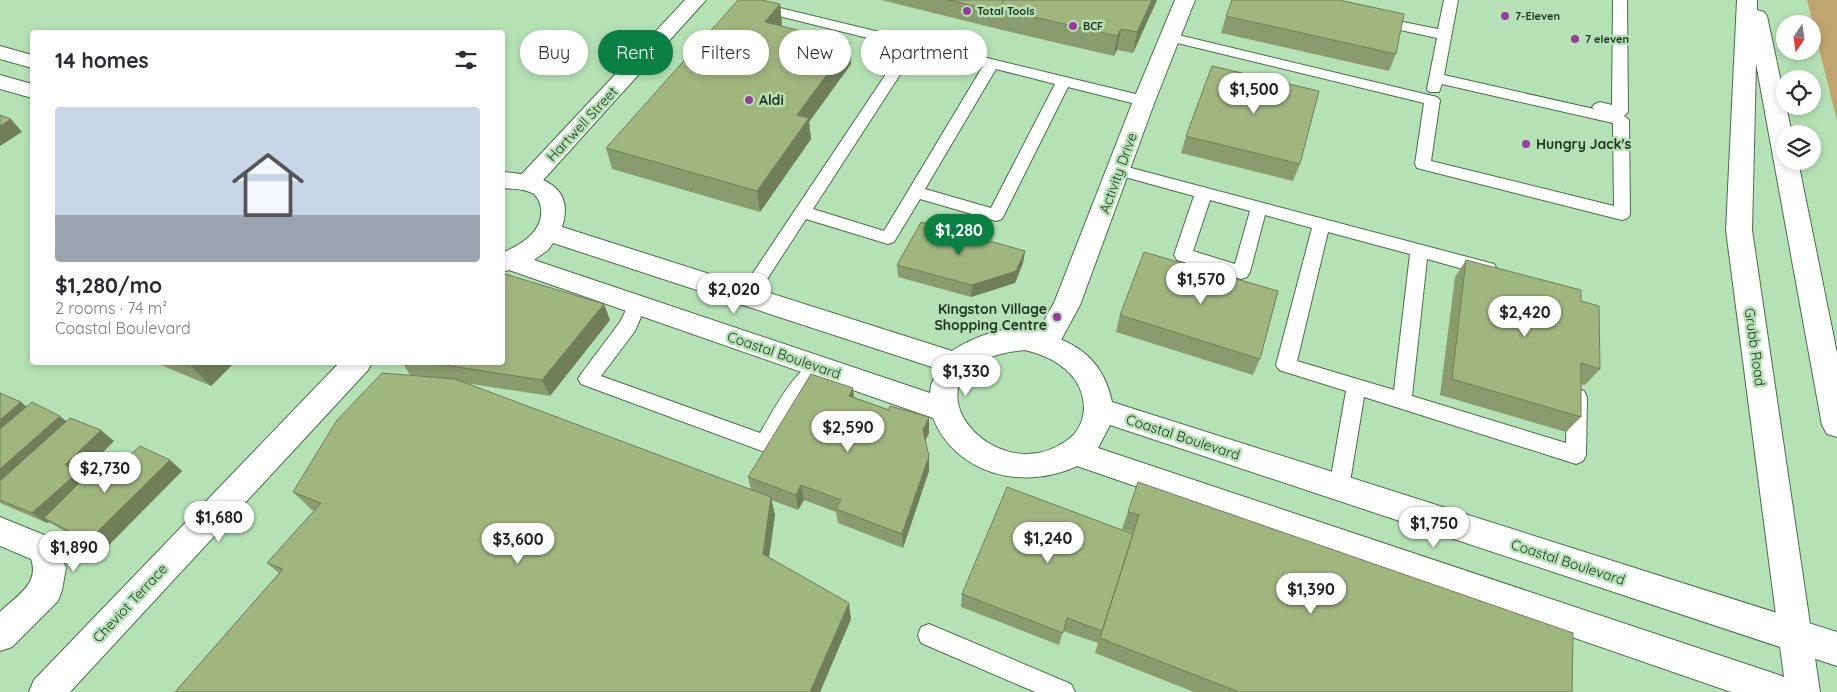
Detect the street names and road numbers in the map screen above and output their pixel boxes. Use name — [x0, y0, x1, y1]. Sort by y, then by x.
street label: Hartwell Street — [543, 82, 622, 165]
street label: Activity Drive — [1095, 130, 1141, 216]
street label: Grubb Road — [1741, 307, 1769, 387]
street label: Coastal Boulevard — [725, 327, 843, 383]
street label: Coastal Boulevard — [1124, 410, 1242, 464]
street label: Coastal Boulevard — [1509, 535, 1627, 589]
street label: Cheviot Terrace — [89, 560, 171, 646]

